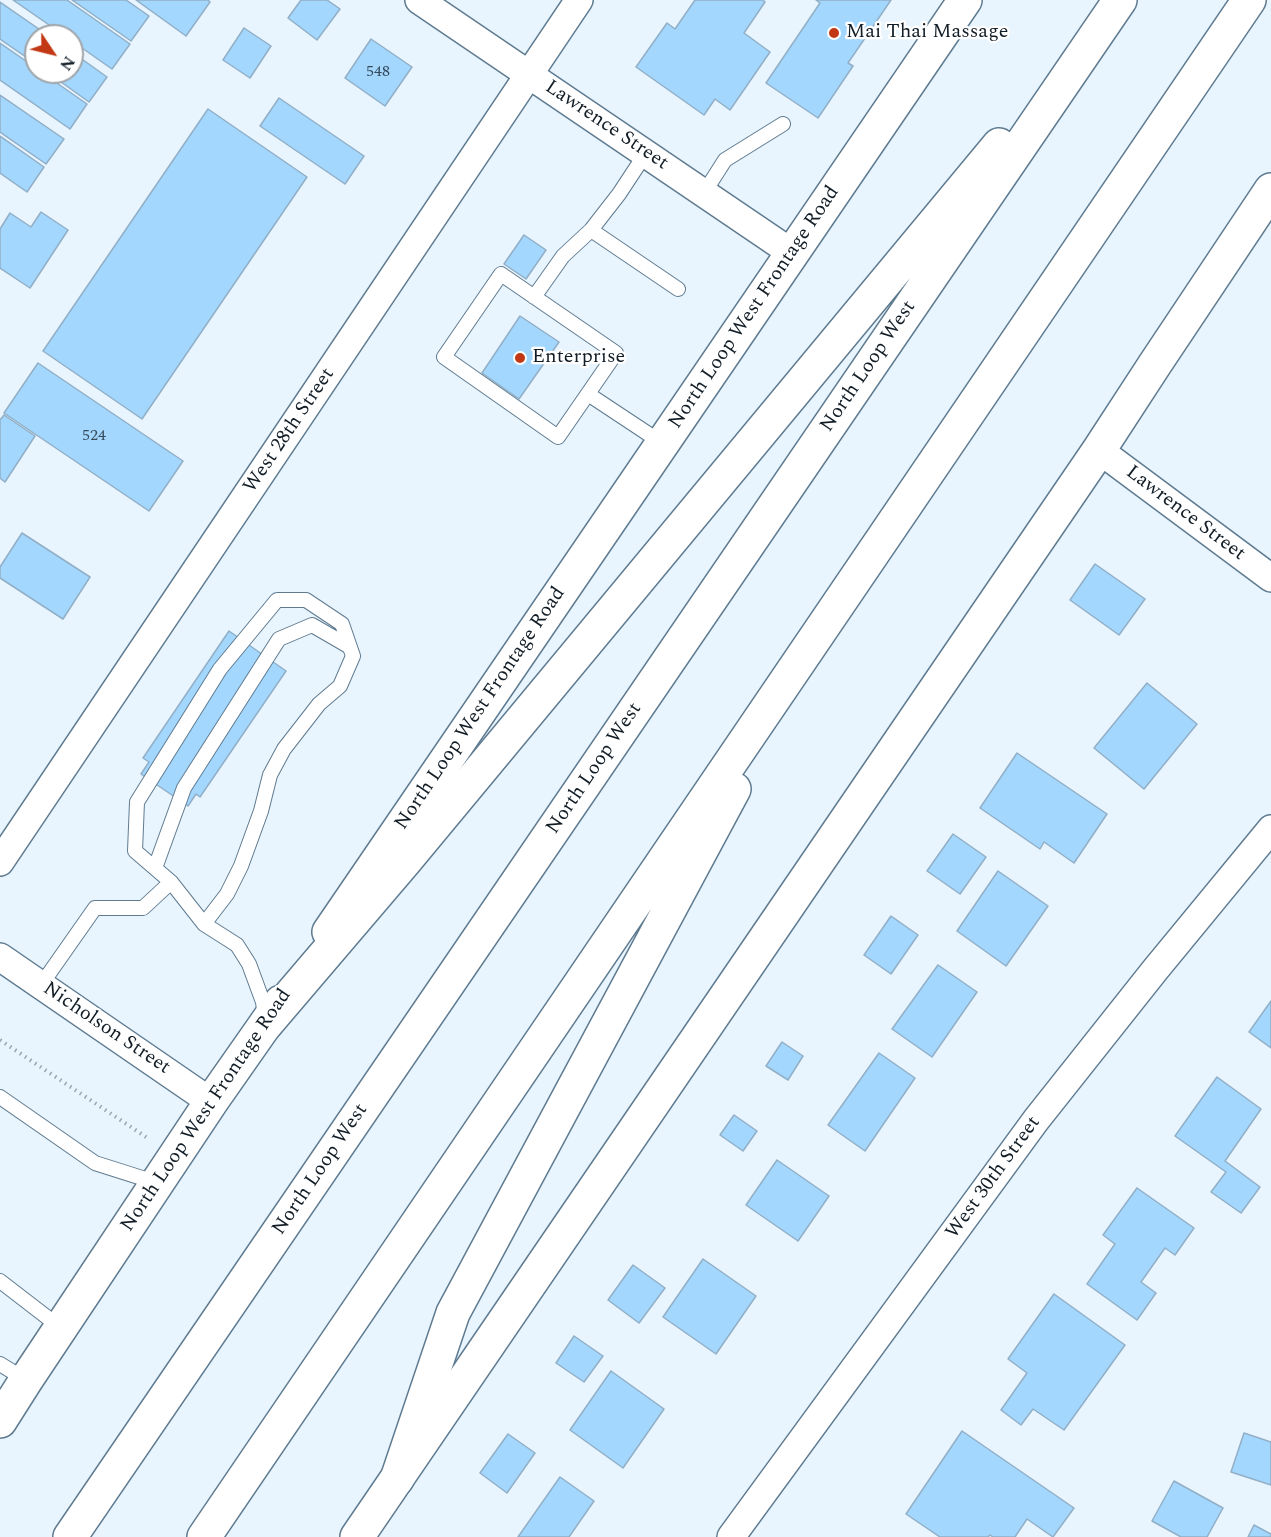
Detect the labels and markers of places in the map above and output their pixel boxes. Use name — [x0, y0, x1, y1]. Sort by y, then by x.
place label: Mai Thai Massage — [846, 21, 1008, 45]
marker: Mai Thai Massage — [827, 26, 841, 40]
place label: Enterprise — [532, 346, 625, 370]
marker: Enterprise — [513, 351, 527, 365]

